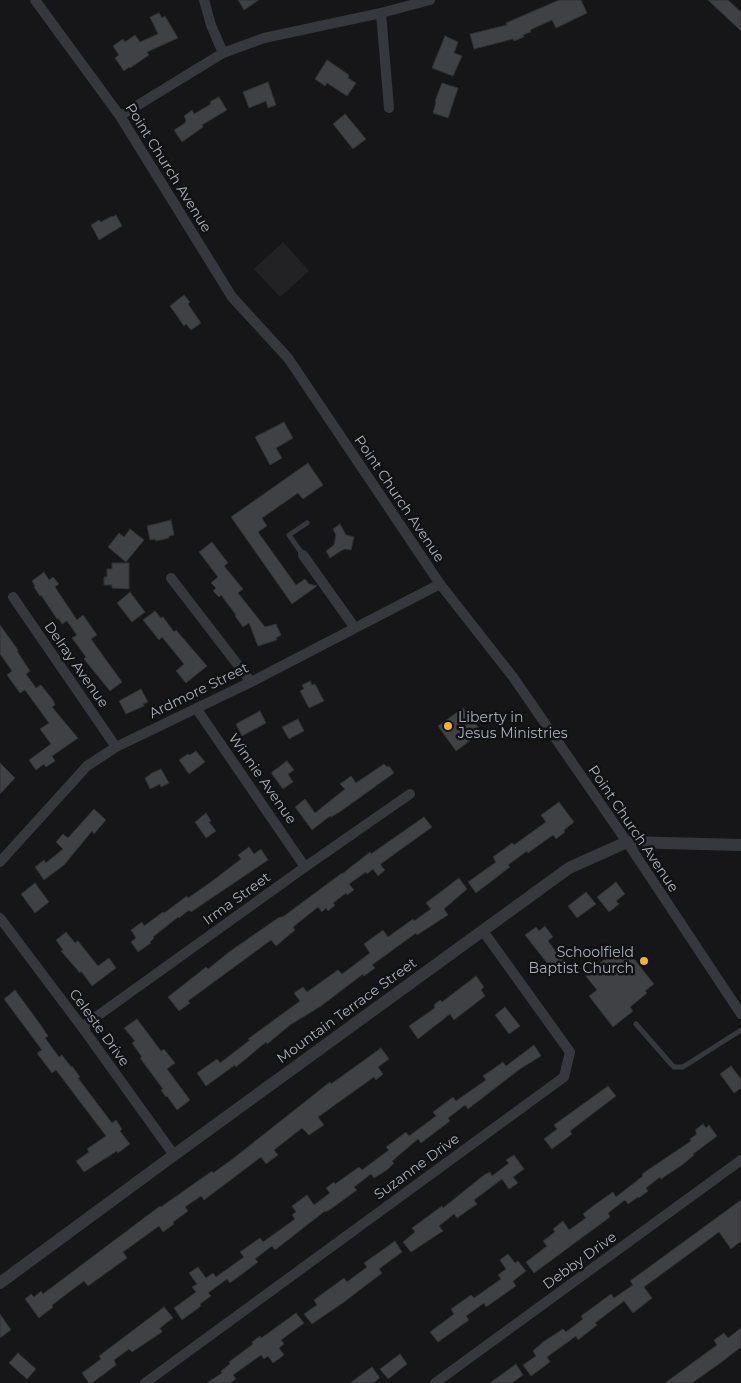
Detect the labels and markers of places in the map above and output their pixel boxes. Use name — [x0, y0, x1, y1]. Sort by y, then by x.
place label: Liberty in Jesus Ministries — [458, 710, 568, 742]
marker: Liberty in Jesus Ministries — [442, 720, 454, 732]
place label: Schoolfield Baptist Church — [529, 945, 634, 978]
marker: Schoolfield Baptist Church — [638, 955, 650, 967]

